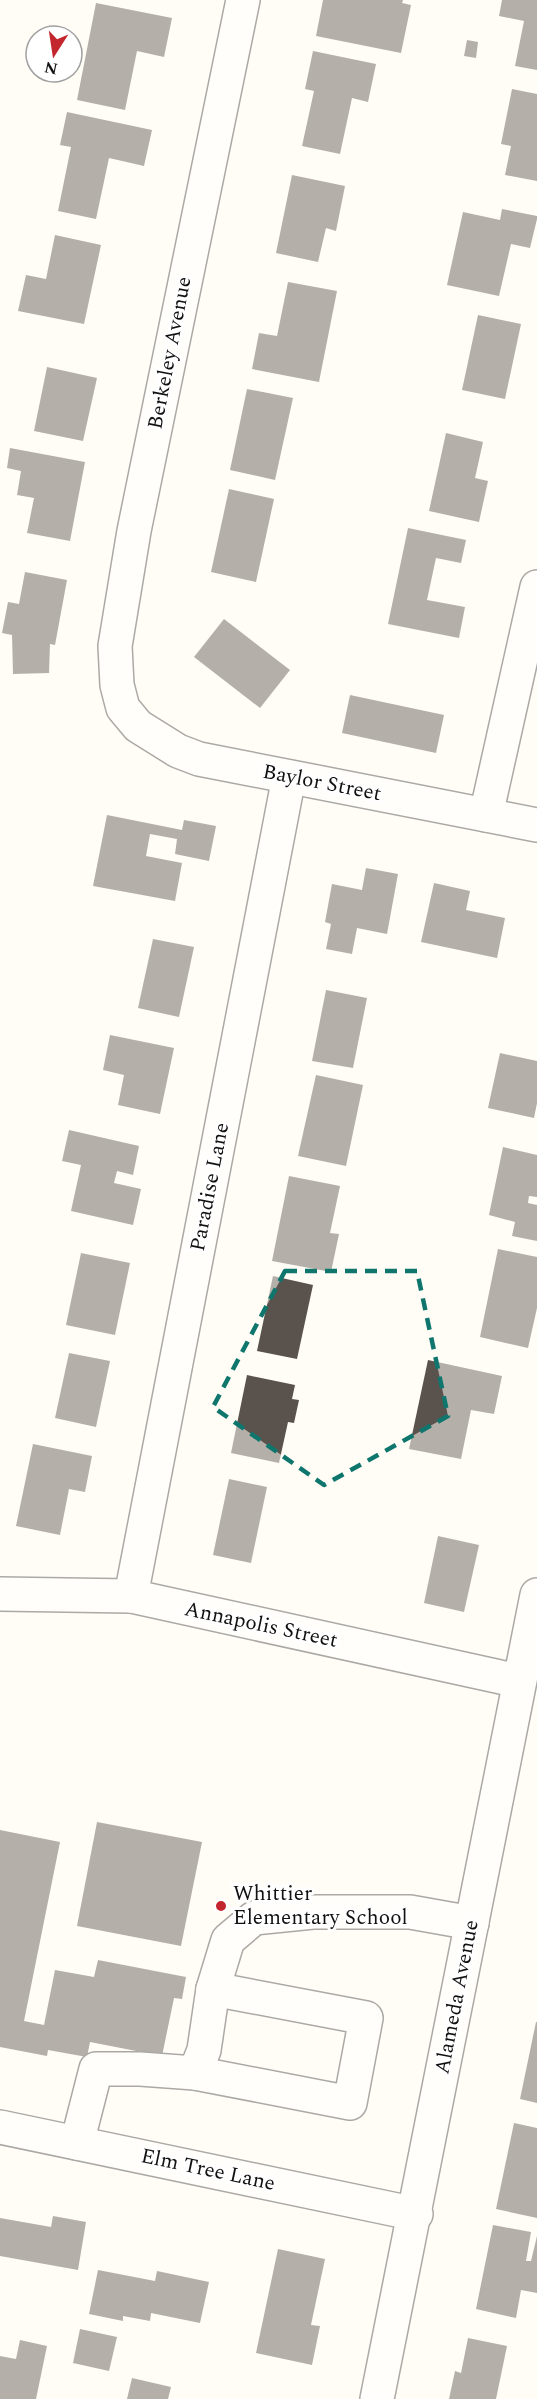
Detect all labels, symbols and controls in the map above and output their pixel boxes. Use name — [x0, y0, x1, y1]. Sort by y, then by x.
north arrow — [24, 24, 84, 84]
text: N — [42, 55, 60, 81]
street label: Berkeley Avenue — [140, 274, 200, 432]
street label: Baylor Street — [260, 756, 384, 810]
street label: Paradise Lane — [182, 1120, 238, 1254]
street label: Annapolis Street — [181, 1593, 341, 1657]
place label: Whittier Elementary School — [233, 1878, 408, 1934]
marker: Whittier Elementary School — [214, 1899, 228, 1913]
street label: Alameda Avenue — [426, 1917, 488, 2077]
street label: Elm Tree Lane — [138, 2140, 278, 2200]

